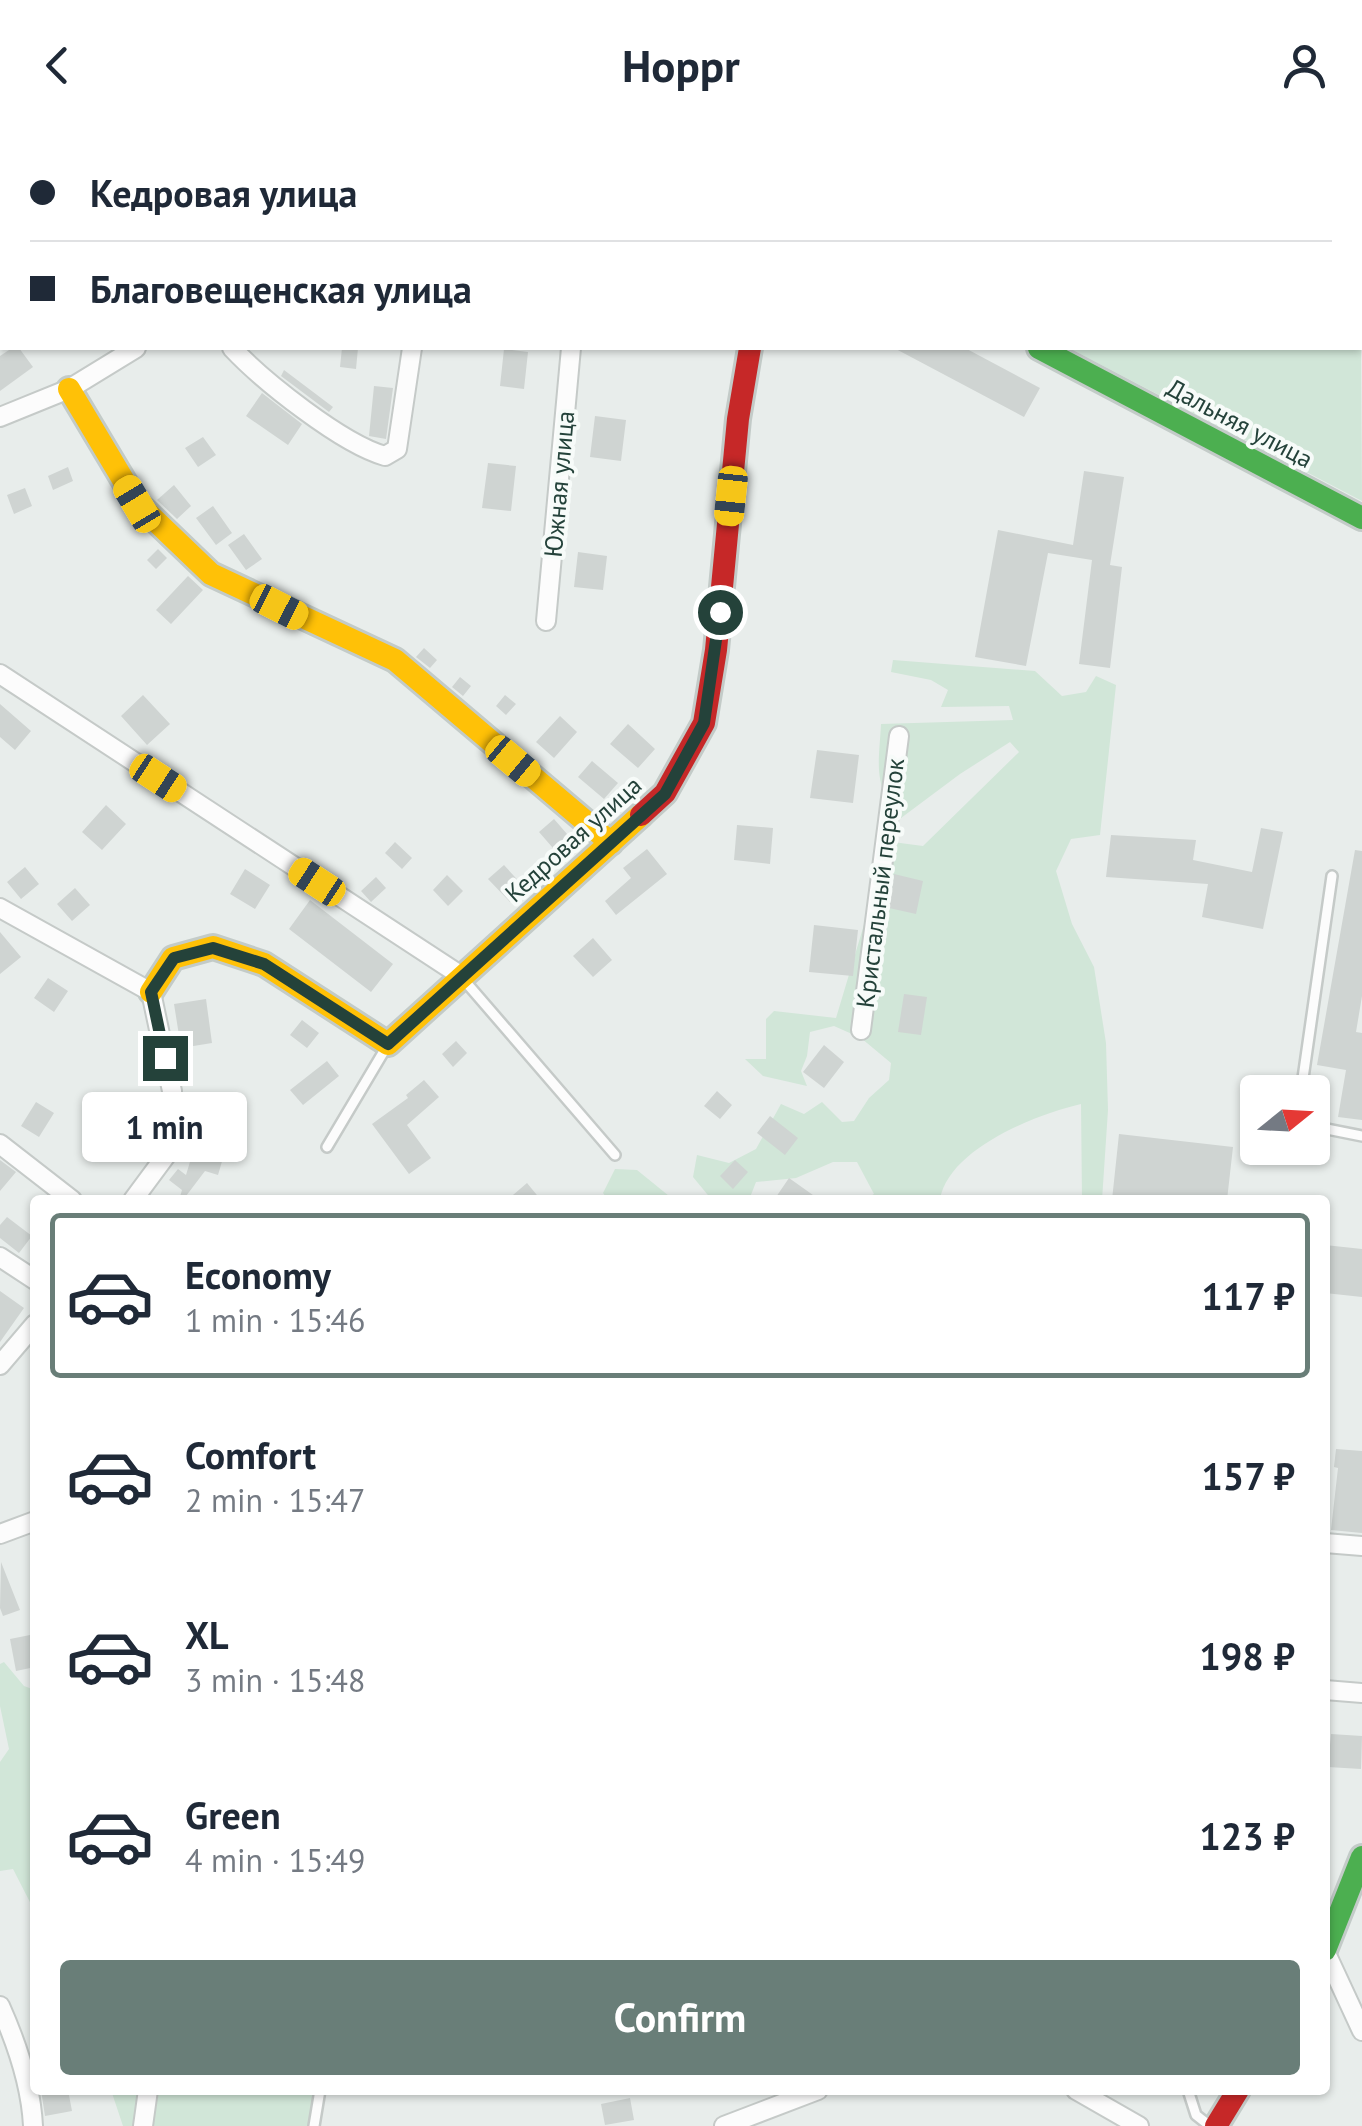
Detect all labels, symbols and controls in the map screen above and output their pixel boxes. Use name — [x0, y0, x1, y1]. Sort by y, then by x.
text: Hoppr — [622, 36, 740, 94]
icon: back — [30, 38, 85, 93]
icon: person — [1277, 38, 1332, 93]
text: Кедровая улица — [90, 168, 357, 217]
text: Благовещенская улица — [90, 264, 472, 313]
street label: Дальняя улица — [1161, 371, 1319, 475]
street label: Южная улица — [537, 409, 581, 559]
car — [713, 465, 749, 527]
car — [109, 471, 165, 537]
car — [245, 580, 313, 634]
route start — [698, 590, 743, 635]
car — [480, 730, 546, 792]
car — [125, 749, 191, 807]
street label: Кристальный переулок — [849, 756, 911, 1010]
street label: Кедровая улица — [498, 769, 648, 909]
car — [284, 853, 350, 911]
route end — [143, 1036, 188, 1081]
north arrow — [1240, 1075, 1330, 1165]
map controls — [1240, 1075, 1330, 1165]
callout: 1 min — [82, 1093, 248, 1163]
text: 1 min — [125, 1106, 204, 1148]
text: Economy — [185, 1250, 331, 1299]
icon: car — [65, 1251, 155, 1341]
text: 117 ₽ — [1201, 1271, 1295, 1320]
text: 1 min · 15:46 — [185, 1299, 365, 1341]
text: Comfort — [185, 1430, 316, 1479]
icon: car — [65, 1431, 155, 1521]
text: 157 ₽ — [1201, 1451, 1295, 1500]
text: 2 min · 15:47 — [185, 1479, 365, 1521]
text: XL — [185, 1610, 229, 1659]
icon: car — [65, 1611, 155, 1701]
text: 198 ₽ — [1199, 1631, 1295, 1680]
text: 3 min · 15:48 — [185, 1659, 365, 1701]
text: Green — [185, 1790, 281, 1839]
icon: car — [65, 1791, 155, 1881]
text: 123 ₽ — [1199, 1811, 1295, 1860]
text: 4 min · 15:49 — [185, 1839, 365, 1881]
button: Confirm — [60, 1960, 1300, 2075]

